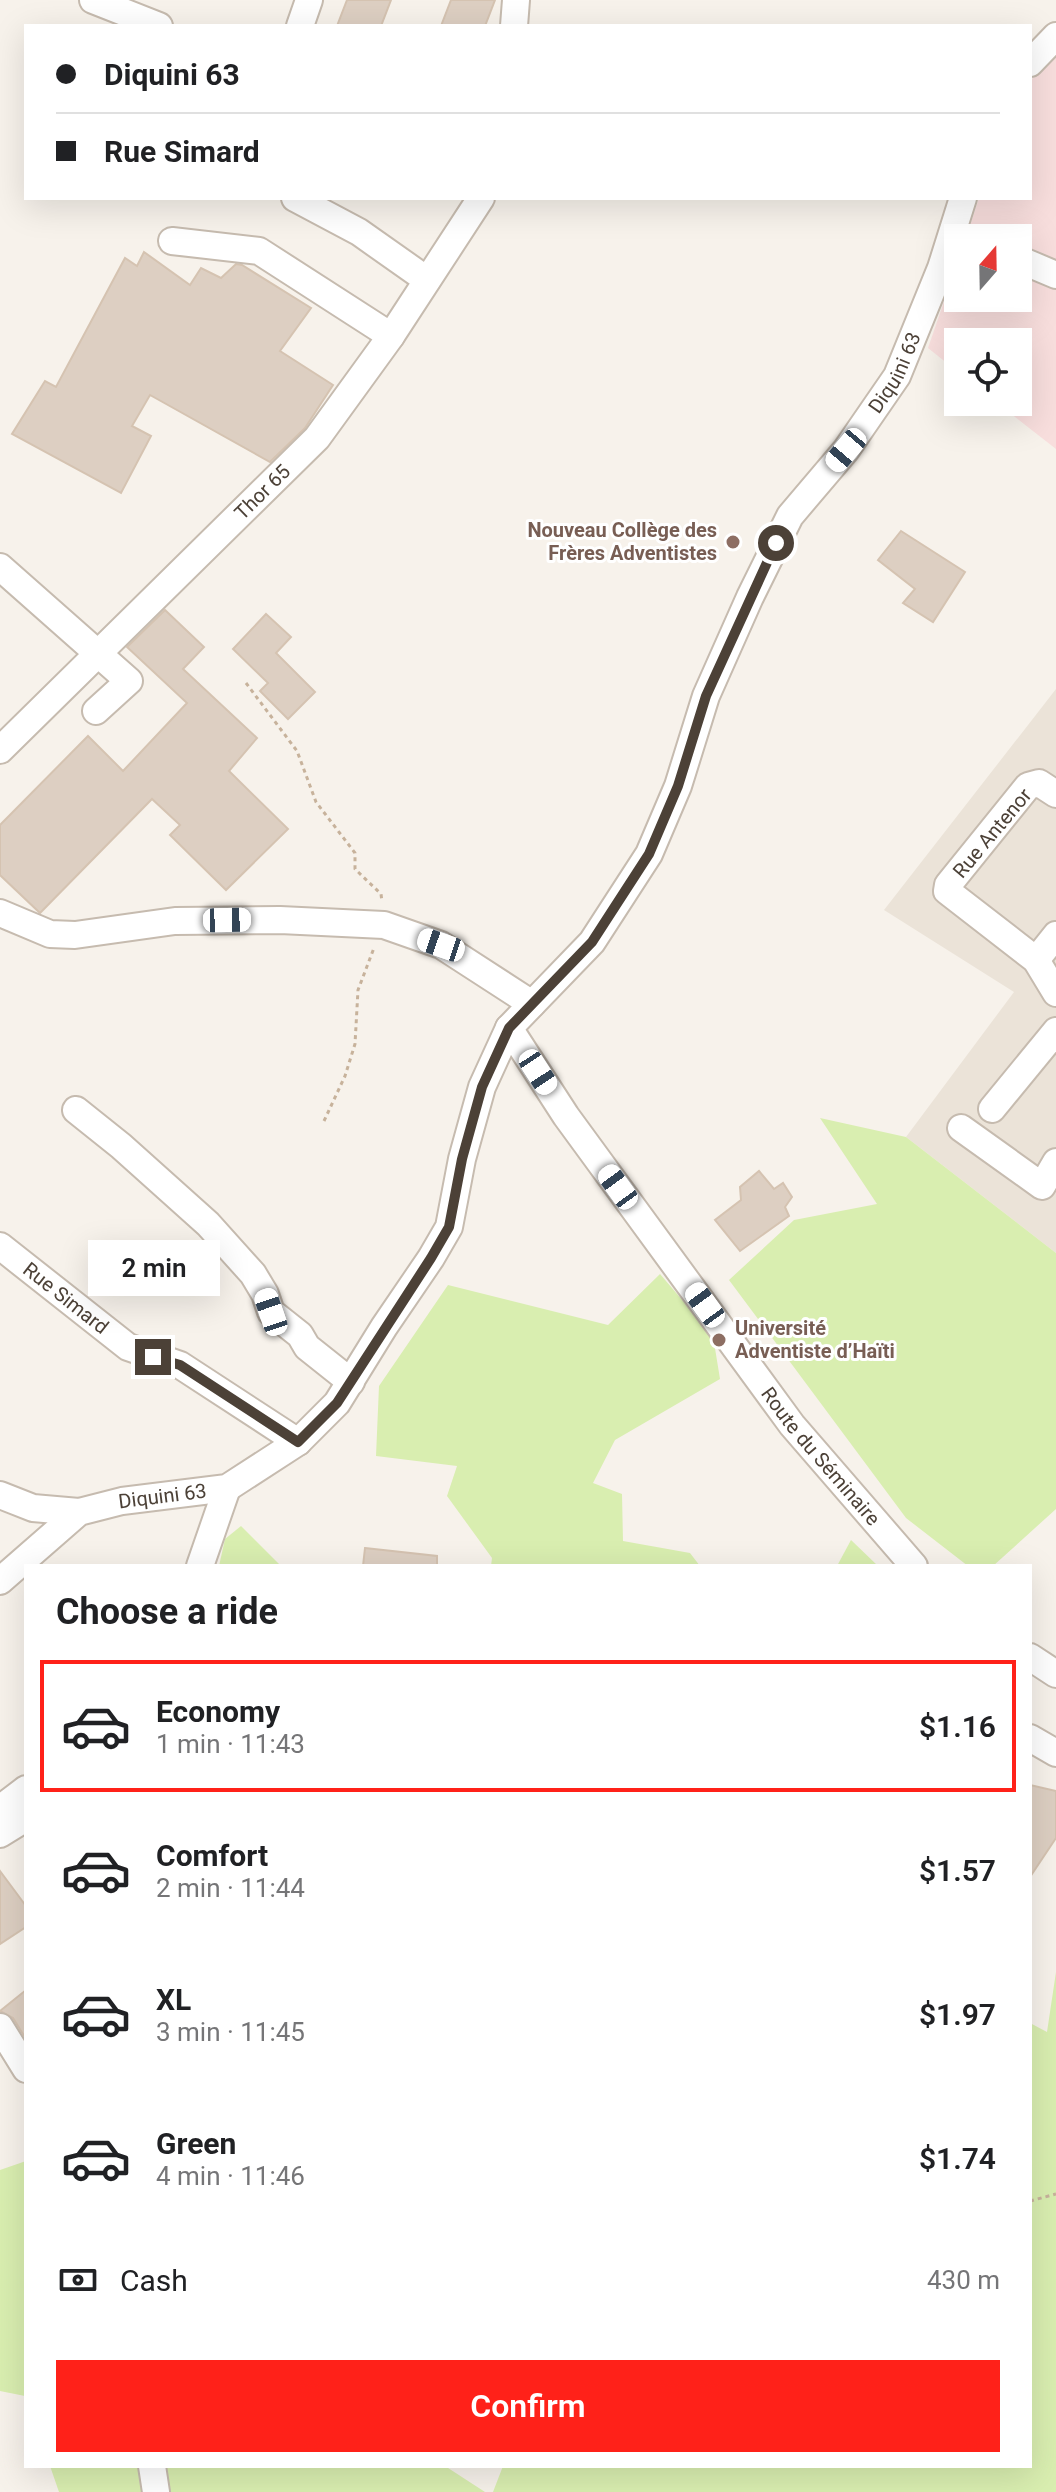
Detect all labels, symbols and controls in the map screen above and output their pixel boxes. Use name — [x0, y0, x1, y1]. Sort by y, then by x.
text: Diquini 63 — [104, 57, 240, 92]
text: Rue Simard — [104, 134, 260, 169]
north arrow — [944, 224, 1032, 312]
map controls — [944, 224, 1032, 416]
button: locate — [944, 328, 1032, 416]
street label: Diquini 63 — [863, 329, 926, 418]
car — [821, 424, 871, 476]
street label: Thor 65 — [229, 459, 295, 524]
place label: Nouveau Collège des Frères Adventistes — [527, 518, 717, 565]
route start — [758, 525, 794, 561]
marker: Nouveau Collège des Frères Adventistes — [724, 533, 742, 551]
street label: Rue Antenor — [948, 783, 1036, 883]
car — [203, 908, 251, 932]
car — [414, 926, 468, 964]
car — [515, 1045, 561, 1099]
car — [594, 1161, 642, 1213]
callout: 2 min — [87, 1241, 219, 1297]
text: 2 min — [121, 1253, 187, 1283]
street label: Rue Simard — [18, 1257, 113, 1339]
car — [681, 1279, 729, 1331]
car — [252, 1285, 290, 1339]
place label: Université Adventiste d’Haïti — [735, 1316, 895, 1363]
marker: Université Adventiste d’Haïti — [710, 1331, 728, 1349]
route end — [135, 1339, 171, 1375]
street label: Route du Séminaire — [756, 1382, 885, 1530]
street label: Diquini 63 — [117, 1479, 208, 1513]
text: Choose a ride — [56, 1591, 278, 1633]
icon: car — [60, 1690, 132, 1762]
text: Economy — [156, 1694, 280, 1729]
text: $1.16 — [919, 1709, 996, 1744]
text: 1 min · 11:43 — [156, 1729, 305, 1759]
icon: car — [60, 1834, 132, 1906]
text: Comfort — [156, 1838, 268, 1873]
text: $1.57 — [919, 1853, 996, 1888]
text: 2 min · 11:44 — [156, 1873, 305, 1903]
icon: car — [60, 1978, 132, 2050]
text: XL — [156, 1982, 191, 2017]
text: $1.97 — [919, 1997, 996, 2032]
text: 3 min · 11:45 — [156, 2017, 305, 2047]
icon: car — [60, 2122, 132, 2194]
text: Green — [156, 2126, 236, 2161]
text: $1.74 — [919, 2141, 996, 2176]
text: 4 min · 11:46 — [156, 2161, 305, 2191]
icon: cash — [56, 2258, 100, 2302]
text: Cash — [120, 2263, 188, 2298]
text: 430 m — [927, 2265, 1000, 2295]
button: Confirm — [56, 2360, 1000, 2452]

